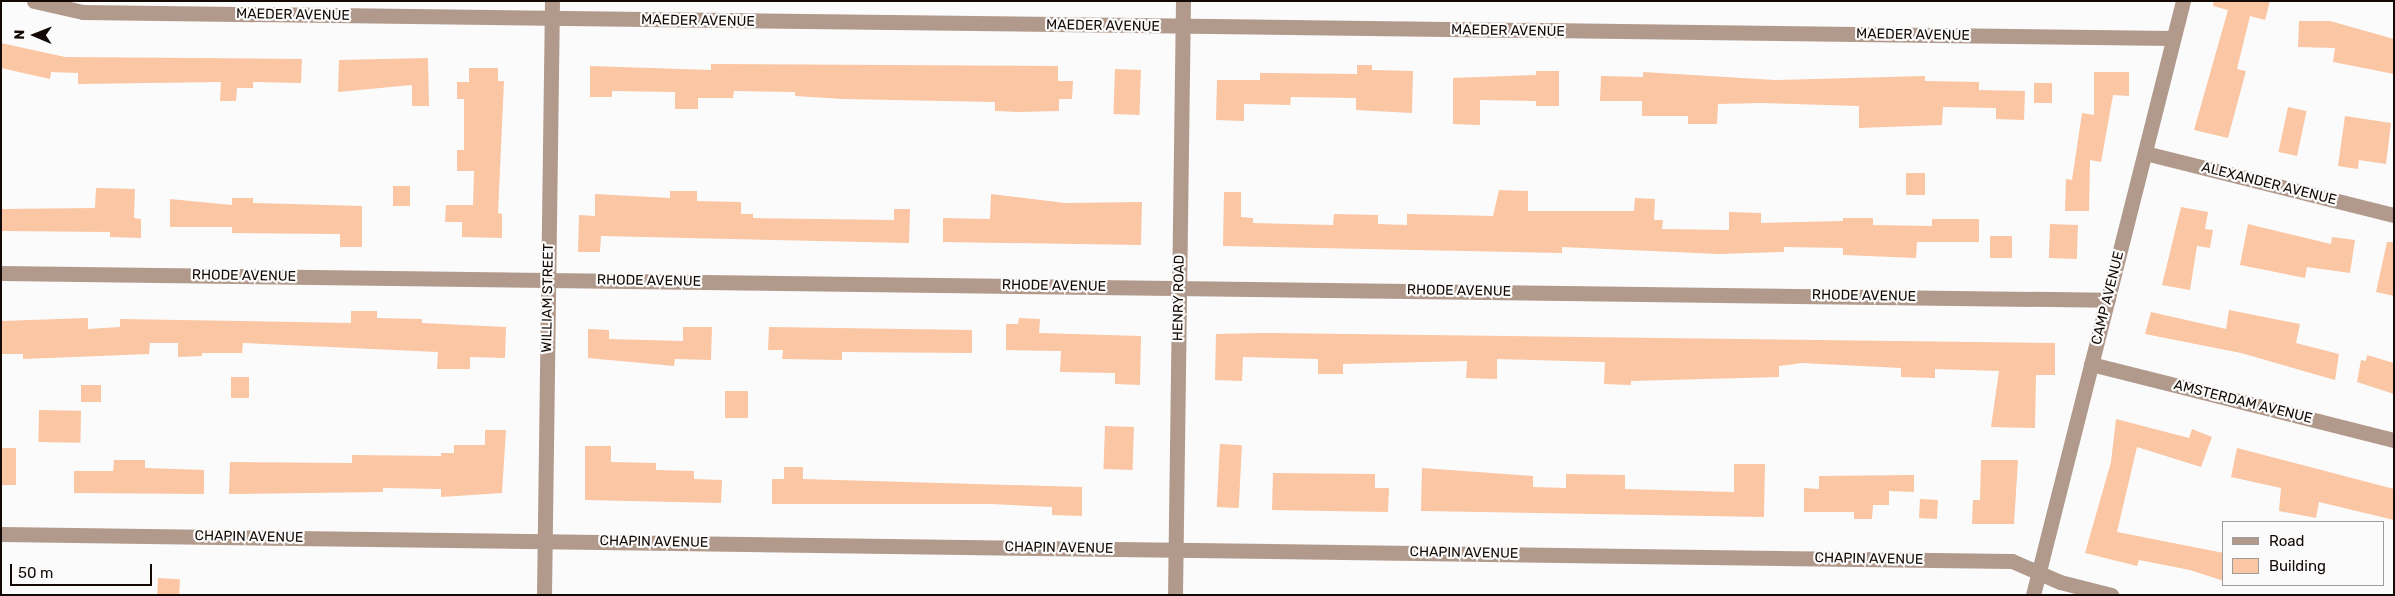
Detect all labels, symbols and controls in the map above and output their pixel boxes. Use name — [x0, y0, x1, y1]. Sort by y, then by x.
street label: MAEDER AVENUE — [236, 6, 350, 24]
north arrow — [10, 10, 60, 60]
street label: MAEDER AVENUE — [641, 12, 755, 30]
street label: MAEDER AVENUE — [1046, 17, 1160, 35]
street label: MAEDER AVENUE — [1451, 22, 1565, 40]
street label: MAEDER AVENUE — [1856, 26, 1970, 44]
text: N — [11, 30, 28, 40]
street label: ALEXANDER AVENUE — [2200, 159, 2338, 209]
street label: WILLIAM STREET — [539, 243, 557, 353]
street label: CAMP AVENUE — [2088, 249, 2128, 347]
street label: HENRY ROAD — [1170, 254, 1188, 342]
street label: RHODE AVENUE — [192, 267, 296, 285]
street label: RHODE AVENUE — [597, 272, 701, 290]
street label: RHODE AVENUE — [1002, 277, 1106, 295]
street label: RHODE AVENUE — [1407, 282, 1511, 300]
street label: RHODE AVENUE — [1812, 287, 1916, 305]
street label: AMSTERDAM AVENUE — [2172, 377, 2314, 427]
legend — [2222, 521, 2385, 586]
street label: CHAPIN AVENUE — [194, 528, 304, 546]
text: Road — [2269, 532, 2305, 550]
street label: CHAPIN AVENUE — [599, 533, 709, 551]
street label: CHAPIN AVENUE — [1004, 539, 1114, 557]
street label: CHAPIN AVENUE — [1409, 544, 1519, 562]
street label: CHAPIN AVENUE — [1814, 550, 1924, 568]
scale bar — [12, 554, 155, 586]
text: Building — [2269, 557, 2326, 575]
text: 50 m — [18, 564, 53, 582]

